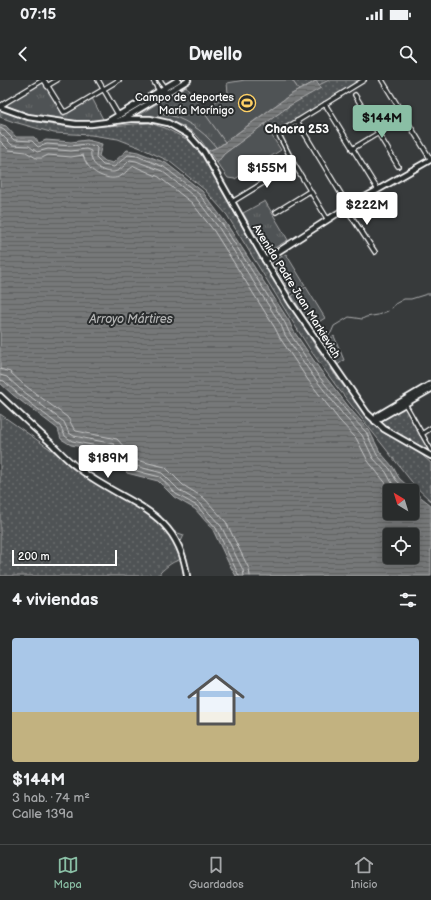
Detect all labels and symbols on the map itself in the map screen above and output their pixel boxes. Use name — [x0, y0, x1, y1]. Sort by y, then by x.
place label: Campo de deportes María Morínigo — [135, 91, 235, 117]
sports icon: Campo de deportes María Morínigo — [237, 93, 257, 113]
pin: $144M — [354, 105, 410, 139]
district label: Chacra 253 — [265, 122, 329, 137]
pin: $155M — [239, 155, 295, 189]
pin: $222M — [339, 192, 395, 226]
street label: Avenida Padre Juan Markievich — [250, 222, 343, 361]
water label: Arroyo Mártires — [88, 312, 173, 327]
pin: $189M — [80, 445, 136, 479]
north arrow — [383, 484, 419, 520]
scale bar — [12, 548, 117, 567]

